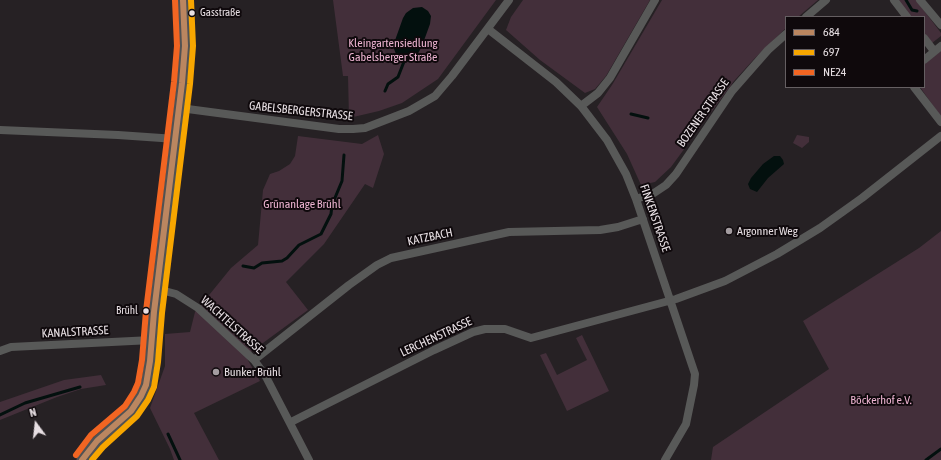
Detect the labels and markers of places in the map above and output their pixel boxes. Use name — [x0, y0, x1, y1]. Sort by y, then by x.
place label: Gasstraße — [200, 6, 240, 20]
marker: Gasstraße — [187, 8, 197, 18]
place label: Argonner Weg — [737, 224, 798, 238]
marker: Argonner Weg — [724, 226, 734, 236]
place label: Brühl — [116, 304, 138, 318]
marker: Brühl — [141, 306, 151, 316]
place label: Bunker Brühl — [224, 365, 281, 379]
marker: Bunker Brühl — [211, 367, 221, 377]

